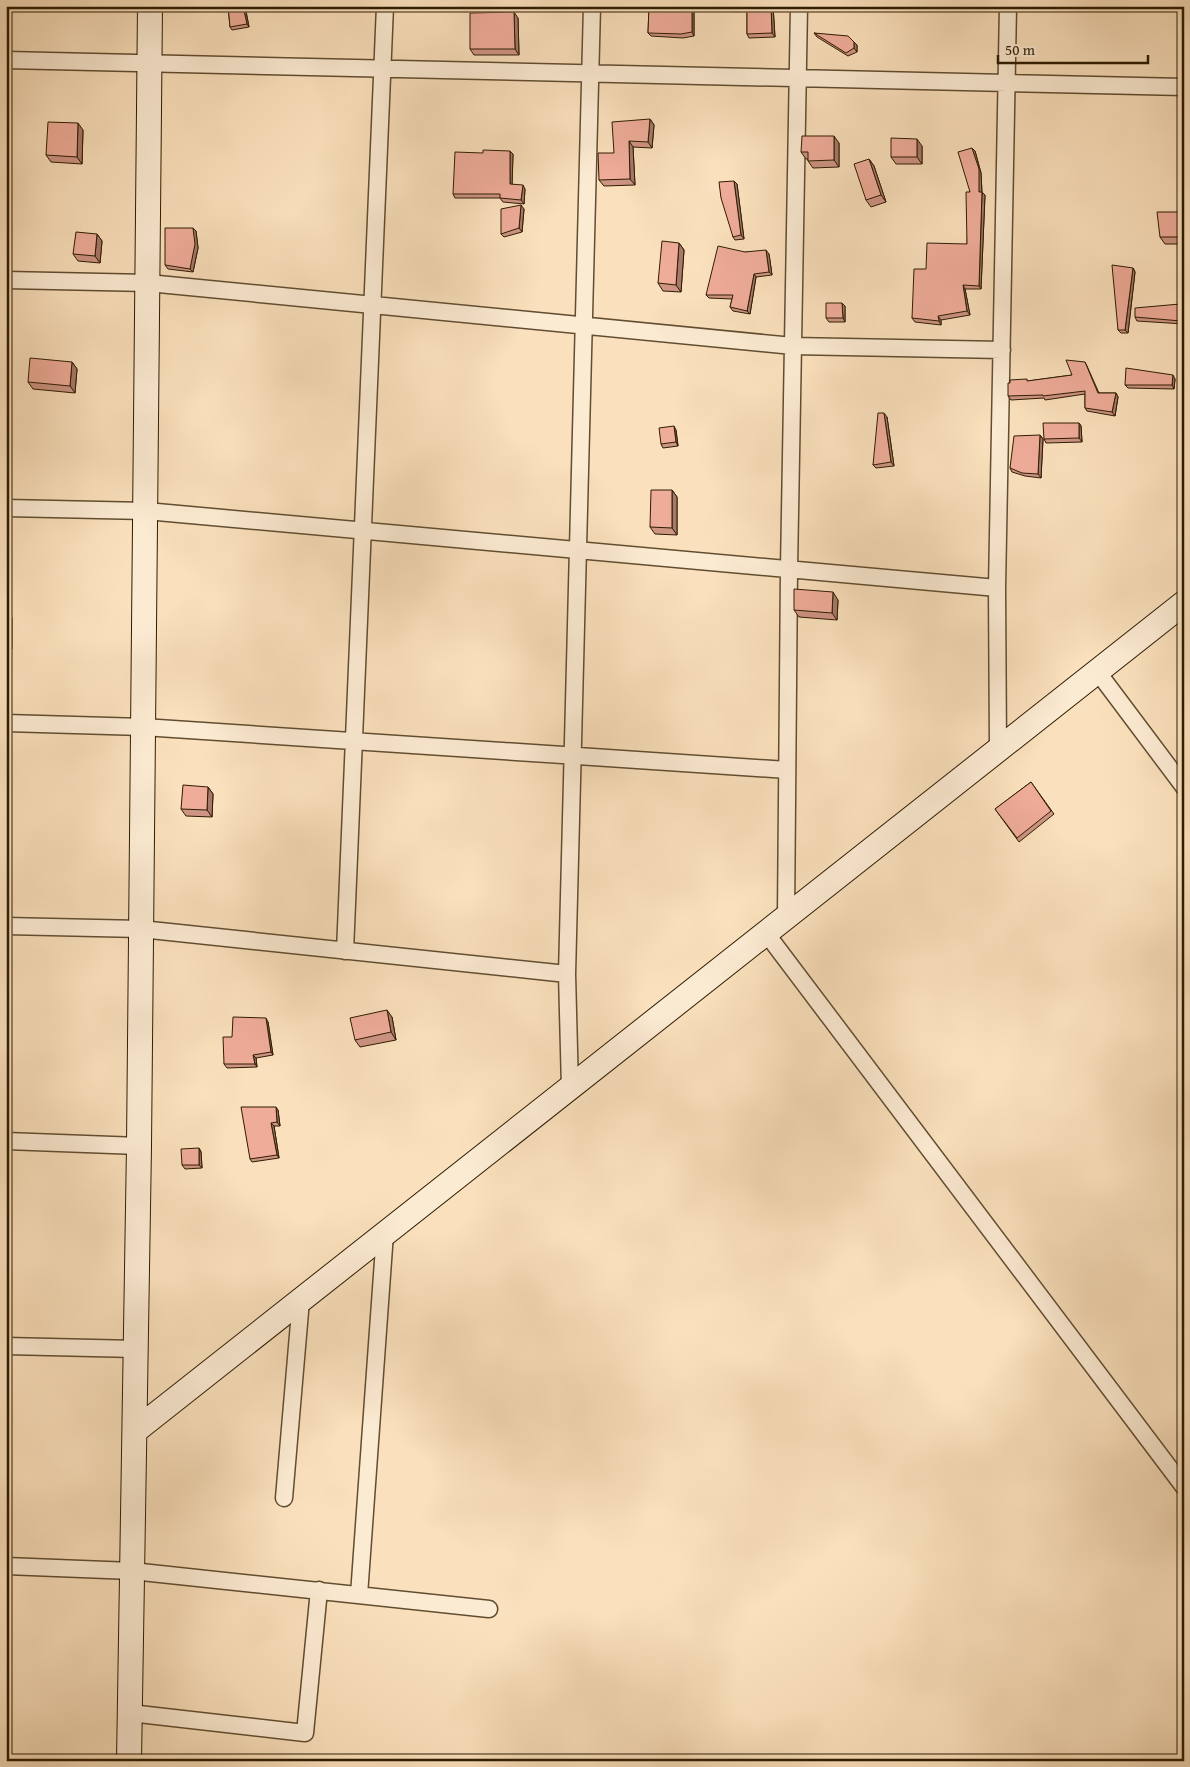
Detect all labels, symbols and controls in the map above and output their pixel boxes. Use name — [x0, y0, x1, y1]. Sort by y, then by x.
scale bar — [998, 32, 1148, 64]
text: 50 m — [1005, 39, 1036, 60]

